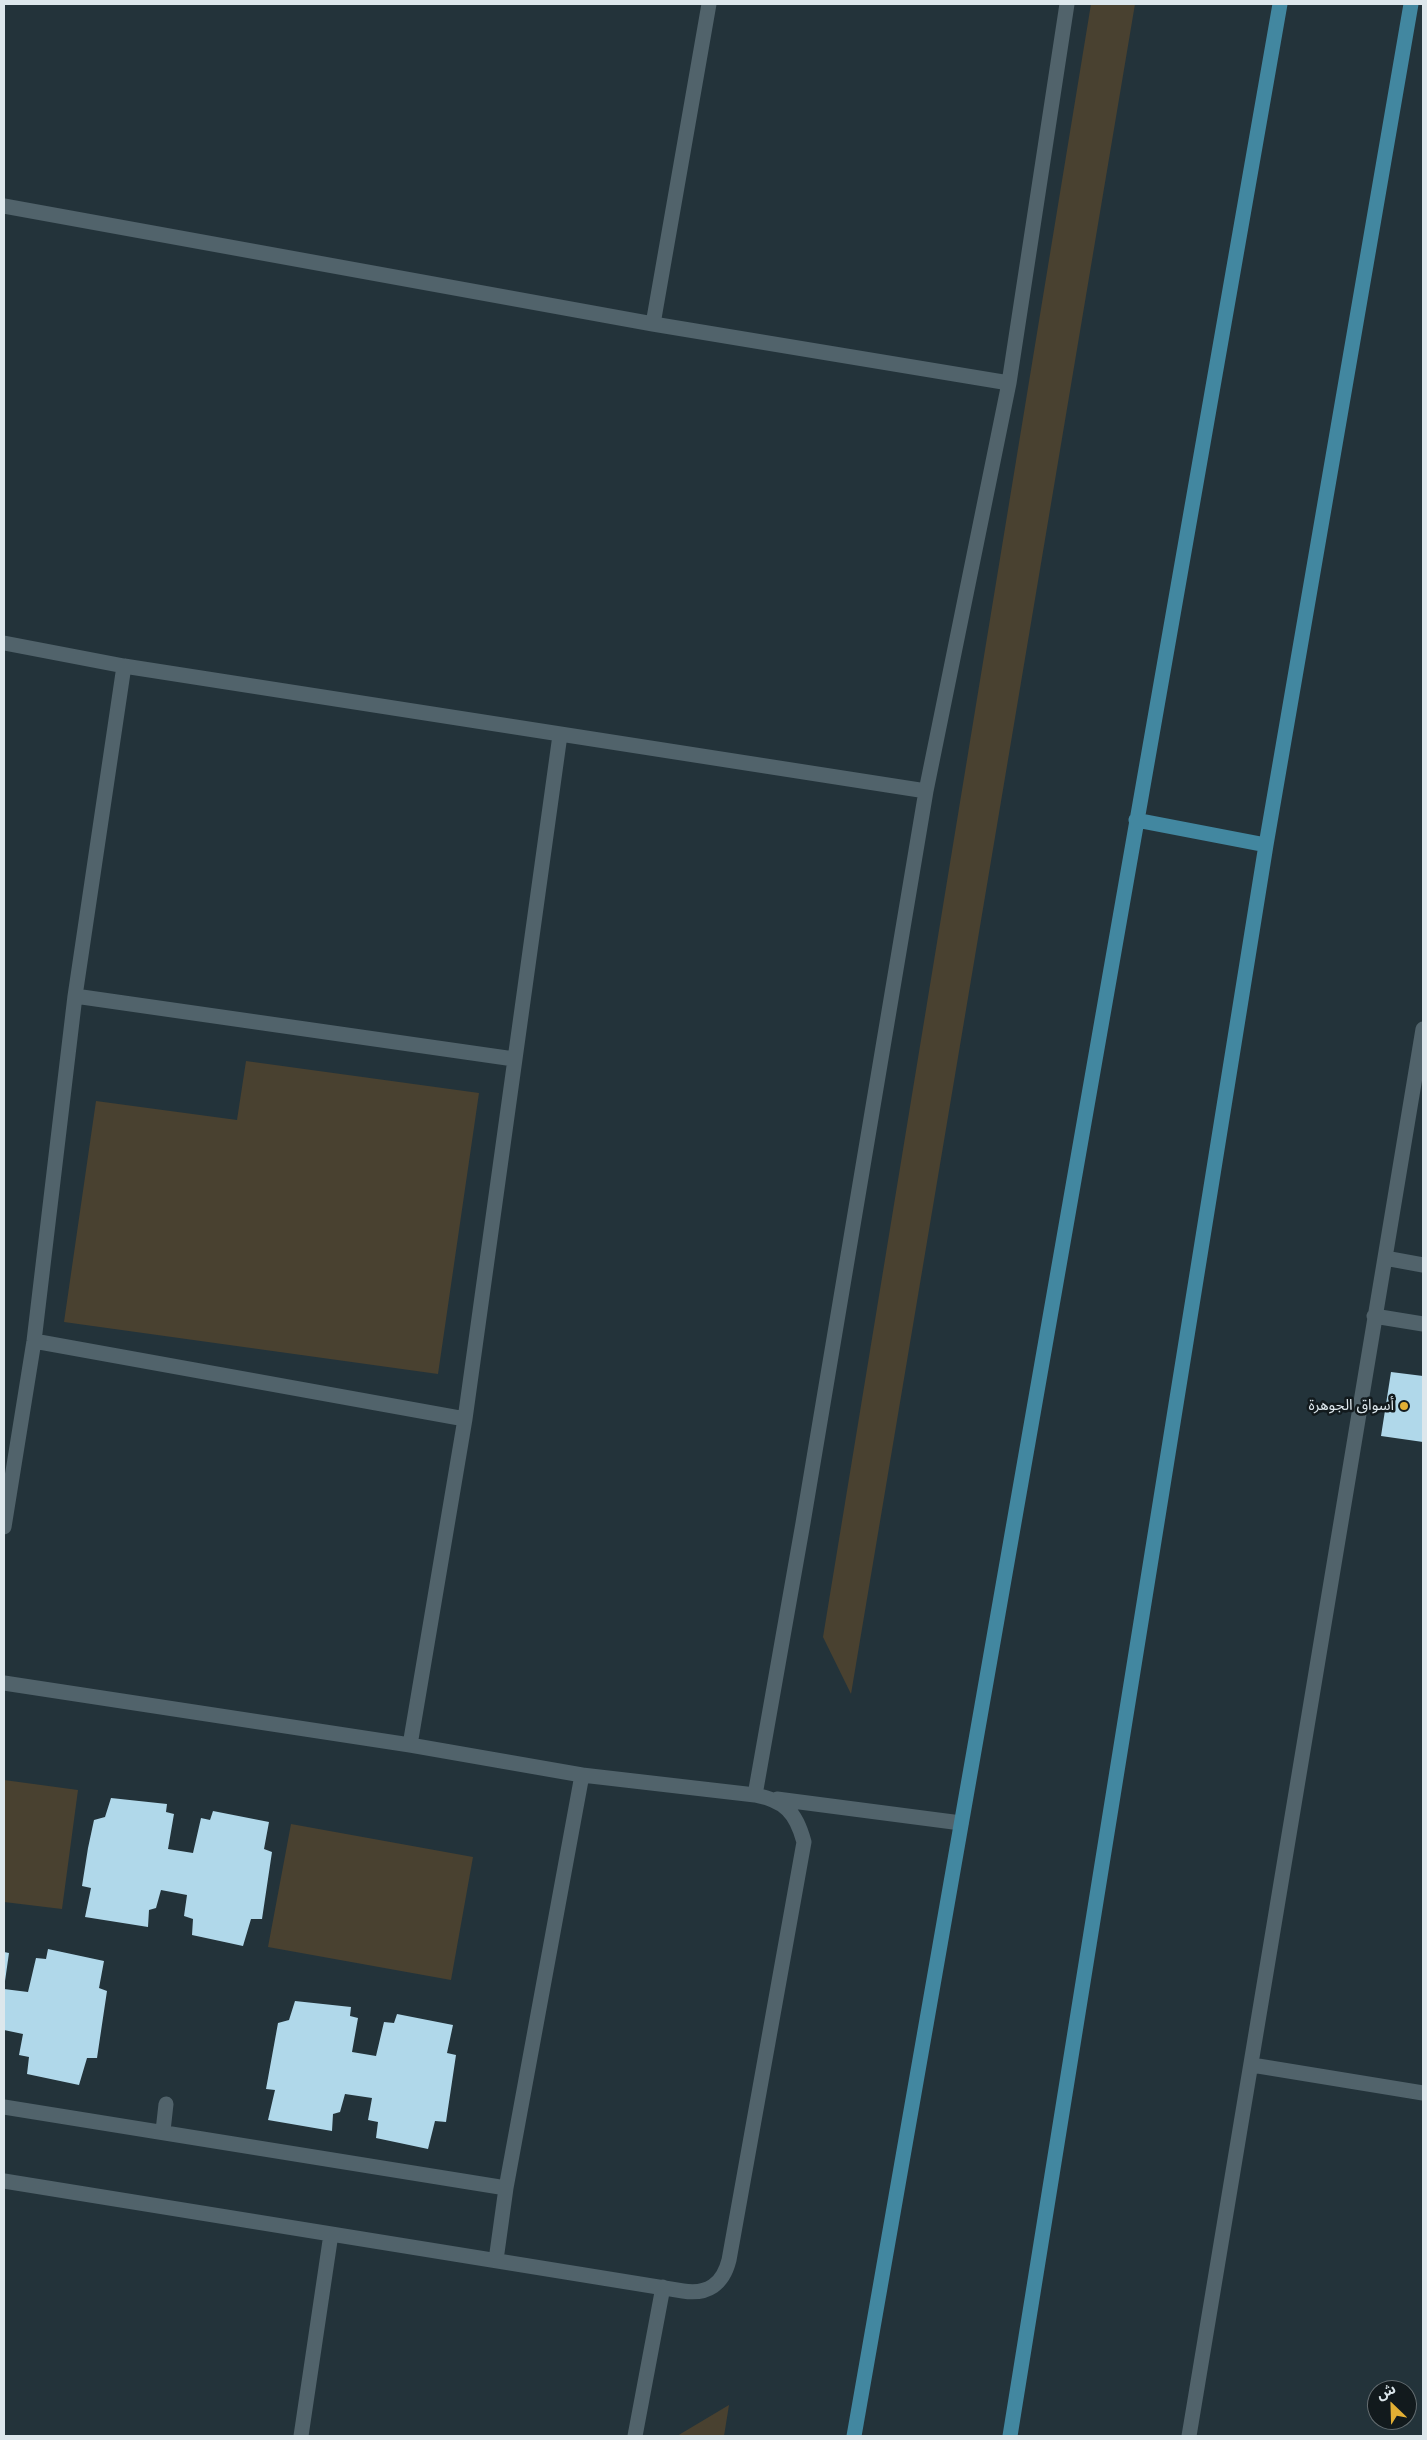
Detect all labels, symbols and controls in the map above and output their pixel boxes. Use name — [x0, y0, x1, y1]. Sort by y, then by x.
place label: أسواق الجوهرة — [1308, 1397, 1394, 1415]
marker: أسواق الجوهرة — [1398, 1400, 1410, 1412]
text: ش — [1373, 2379, 1399, 2404]
north arrow — [1367, 2380, 1417, 2430]

